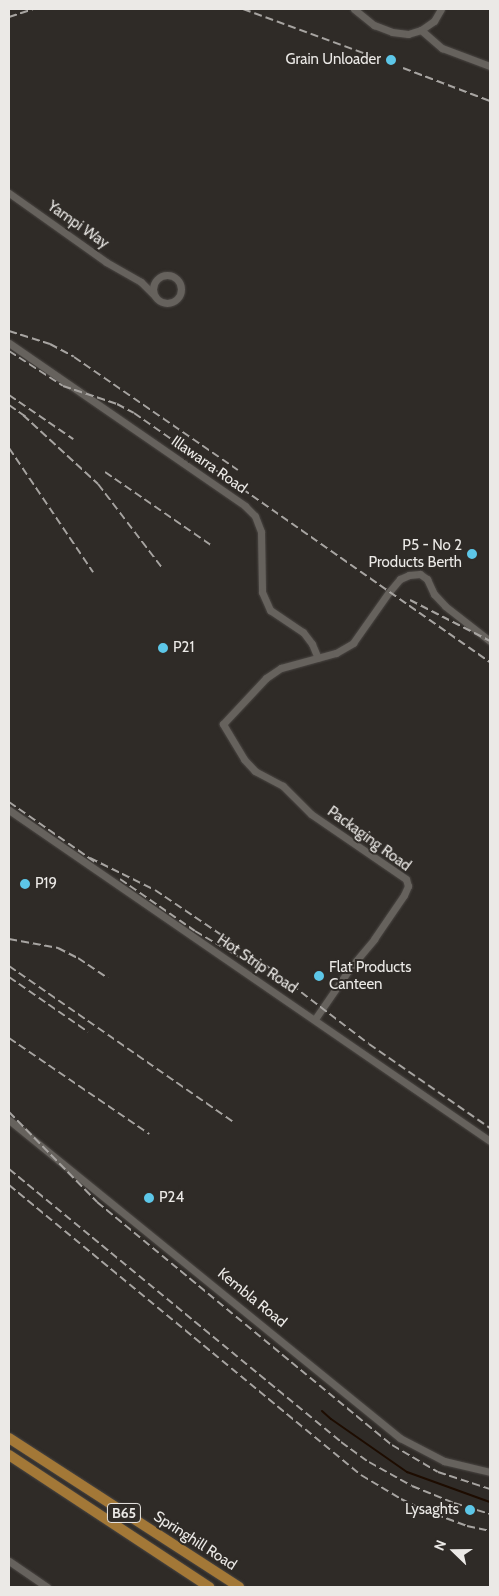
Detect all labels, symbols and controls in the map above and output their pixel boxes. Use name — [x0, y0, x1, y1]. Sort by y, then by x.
place label: Grain Unloader — [286, 51, 381, 69]
marker: Grain Unloader — [385, 54, 397, 66]
street label: Yampi Way — [44, 197, 112, 253]
street label: Illawarra Road — [168, 432, 250, 498]
place label: P5 - No 2 Products Berth — [369, 536, 462, 571]
marker: P5 - No 2 Products Berth — [466, 548, 478, 560]
place label: P21 — [173, 639, 194, 657]
marker: P21 — [157, 642, 169, 654]
street label: Packaging Road — [324, 803, 414, 875]
place label: P19 — [35, 875, 57, 893]
marker: P19 — [19, 878, 31, 890]
street label: Hot Strip Road — [214, 931, 300, 997]
place label: Flat Products Canteen — [329, 958, 411, 993]
marker: Flat Products Canteen — [313, 970, 325, 982]
place label: P24 — [159, 1189, 184, 1207]
marker: P24 — [143, 1192, 155, 1204]
street label: Kembla Road — [214, 1265, 290, 1331]
place label: Lysaghts — [405, 1501, 459, 1519]
road number: B65 — [106, 1502, 142, 1525]
marker: Lysaghts — [463, 1503, 477, 1517]
street label: Springhill Road — [150, 1508, 240, 1574]
north arrow — [429, 1526, 479, 1576]
text: N — [430, 1537, 450, 1553]

